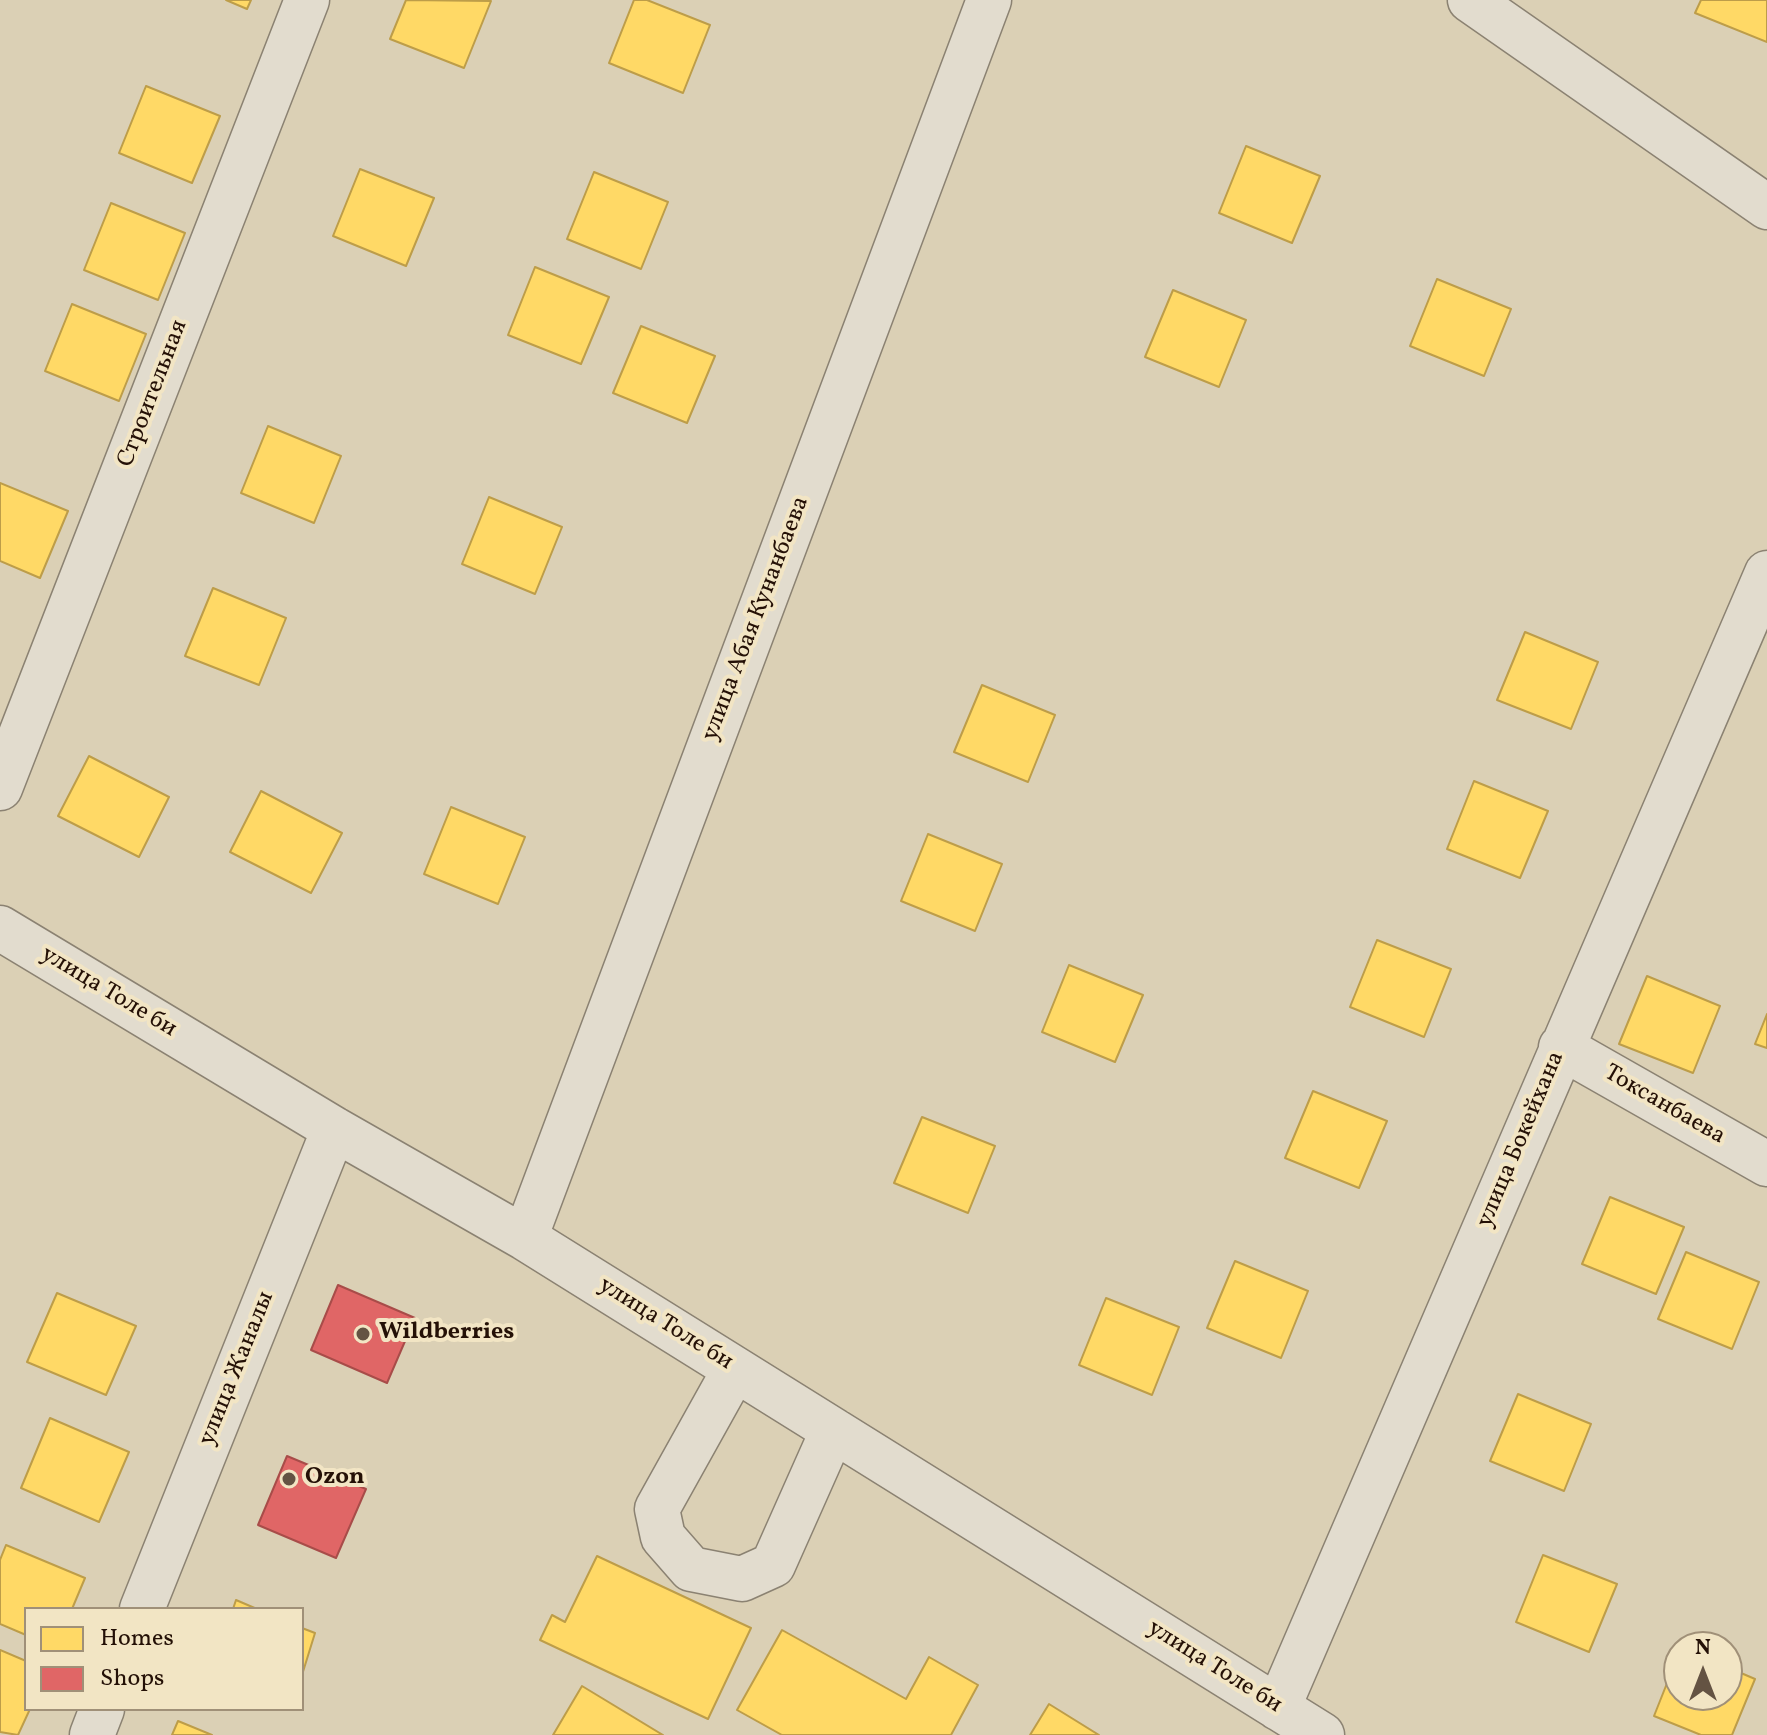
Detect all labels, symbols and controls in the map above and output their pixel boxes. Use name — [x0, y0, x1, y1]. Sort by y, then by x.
street label: Строительная — [113, 316, 195, 472]
street label: улица Абая Кунанбаева — [697, 493, 817, 745]
street label: улица Толе би — [35, 941, 181, 1045]
street label: улица Бокейхана — [1472, 1048, 1572, 1232]
street label: Токсанбаева — [1598, 1060, 1730, 1152]
street label: улица Толе би — [592, 1272, 738, 1378]
street label: улица Жаналы — [194, 1288, 282, 1450]
place label: Wildberries — [379, 1320, 514, 1348]
marker: Wildberries — [354, 1325, 372, 1343]
place label: Ozon — [305, 1465, 365, 1493]
marker: Ozon — [280, 1470, 298, 1488]
legend — [24, 1607, 304, 1711]
street label: улица Толе би — [1141, 1615, 1287, 1721]
text: Homes — [100, 1622, 174, 1656]
north arrow — [1663, 1631, 1743, 1711]
text: N — [1695, 1633, 1711, 1664]
text: Shops — [100, 1662, 164, 1696]

